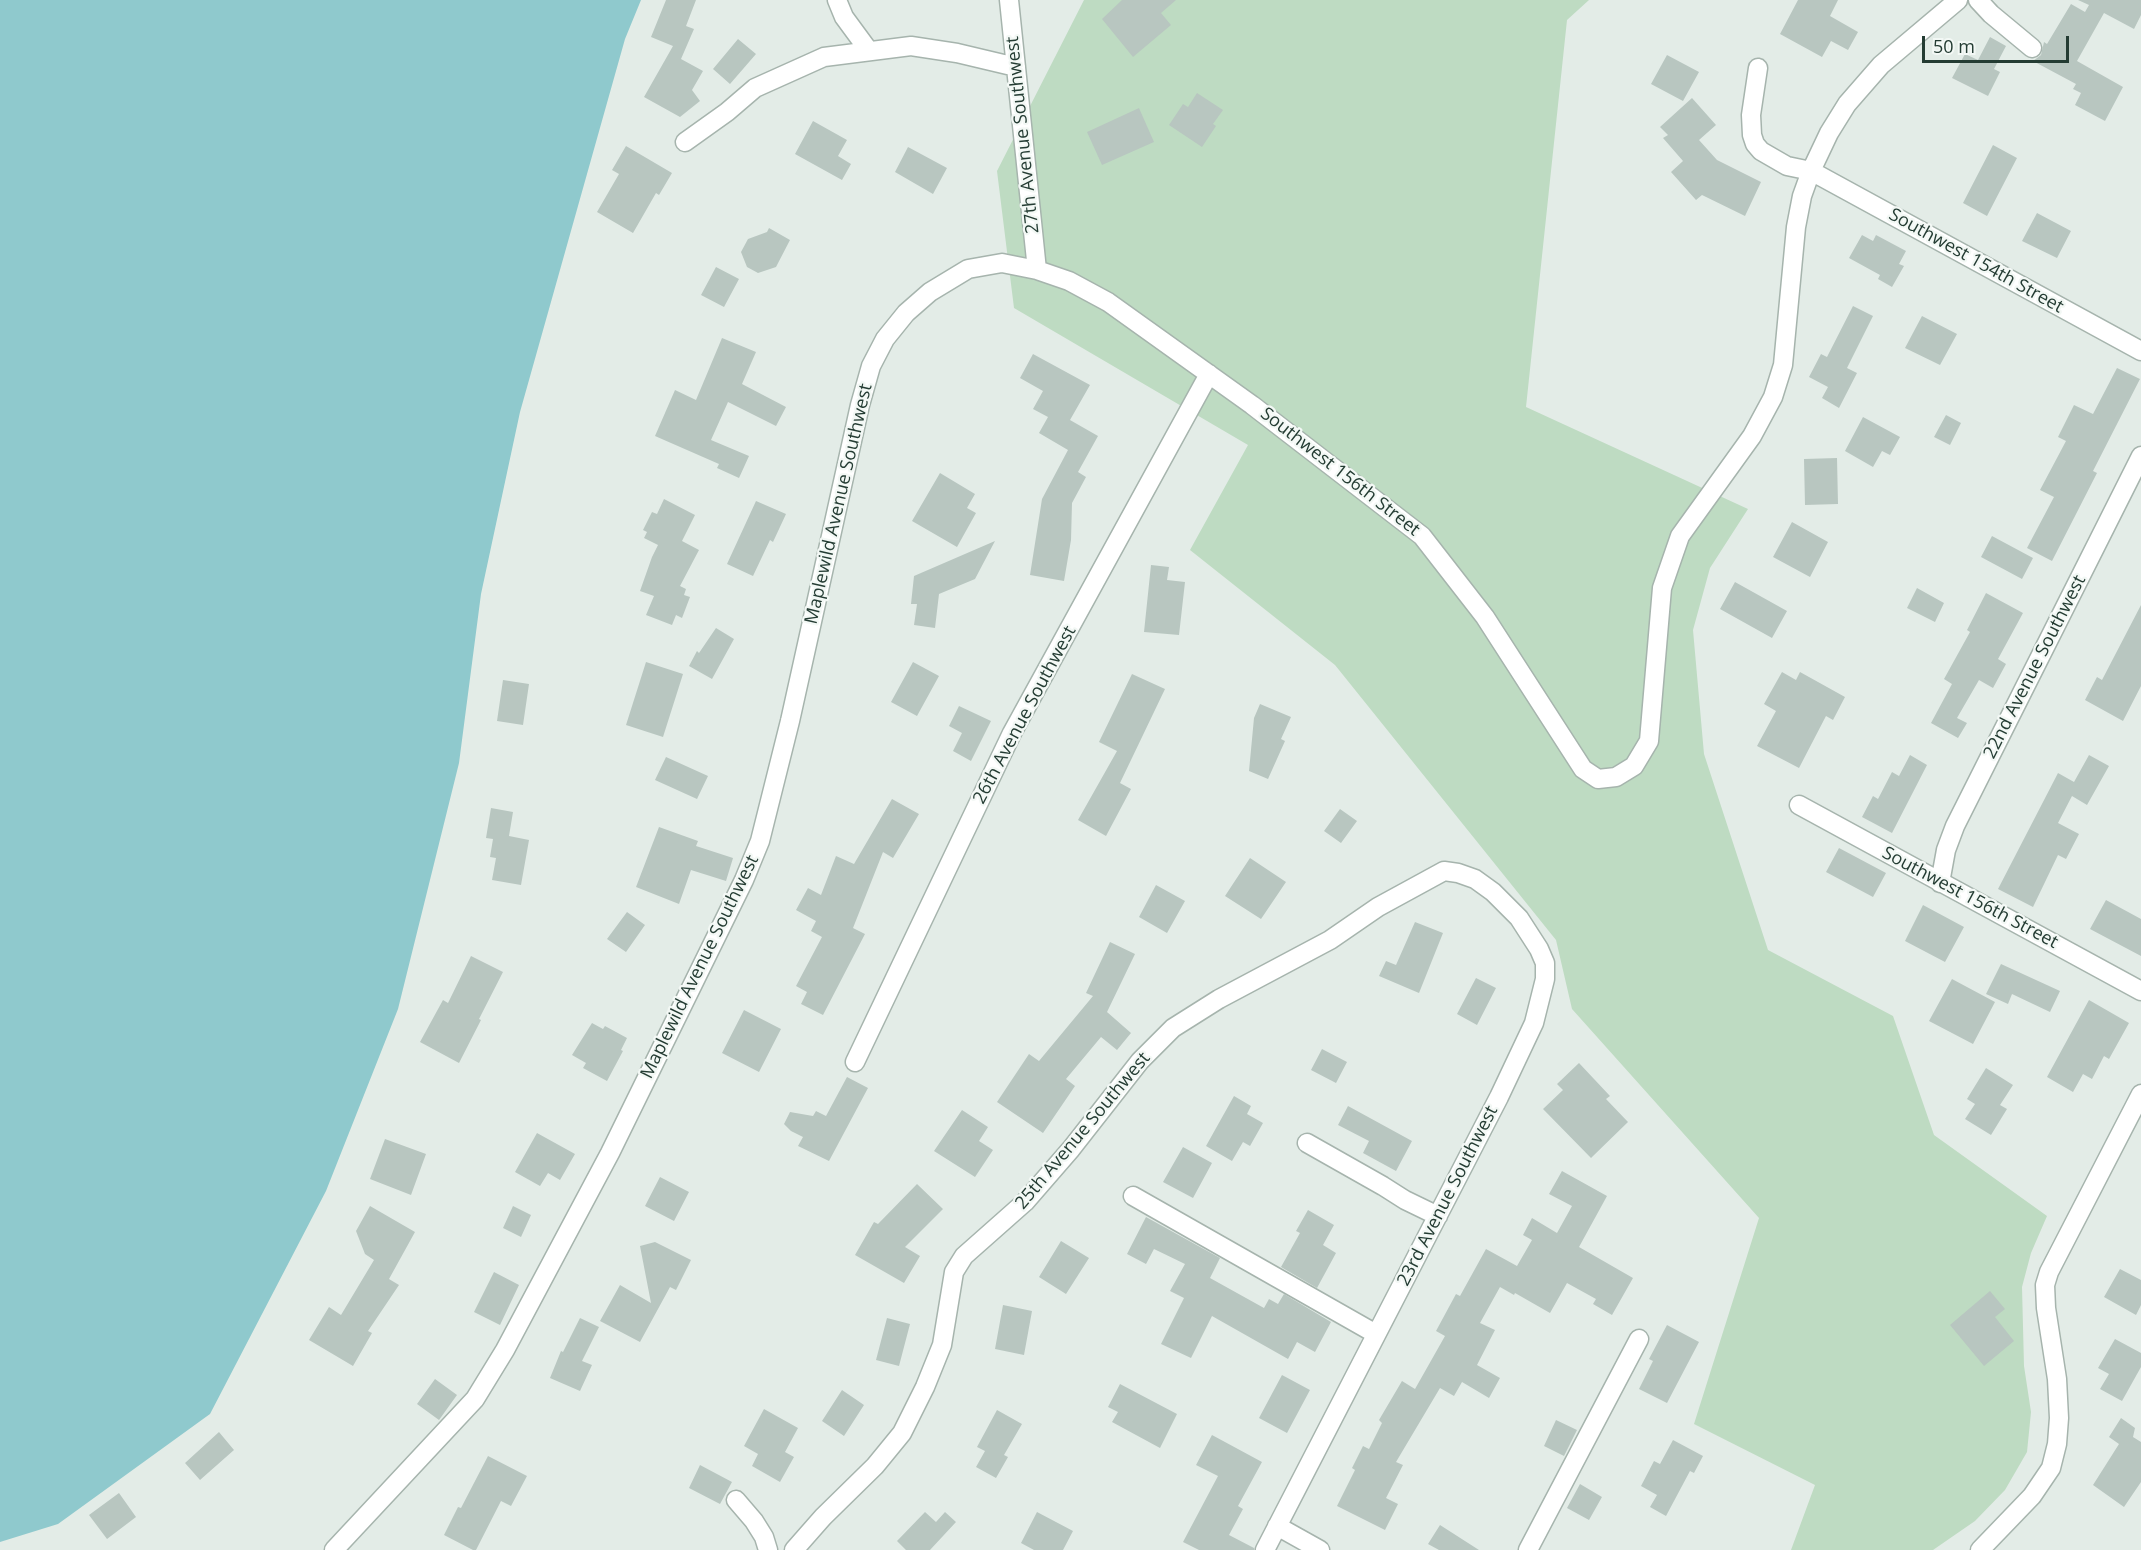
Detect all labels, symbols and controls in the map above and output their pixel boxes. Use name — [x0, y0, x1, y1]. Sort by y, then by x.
scale bar — [1925, 24, 2072, 62]
text: 50 m — [1933, 34, 1975, 58]
street label: 27th Avenue Southwest — [1002, 35, 1044, 235]
street label: Southwest 154th Street — [1885, 204, 2067, 318]
street label: Maplewild Avenue Southwest — [801, 382, 877, 626]
street label: Southwest 156th Street — [1256, 403, 1424, 541]
street label: 22nd Avenue Southwest — [1979, 572, 2091, 762]
street label: 26th Avenue Southwest — [969, 622, 1081, 808]
street label: Southwest 156th Street — [1878, 842, 2062, 954]
street label: Maplewild Avenue Southwest — [636, 852, 764, 1082]
street label: 25th Avenue Southwest — [1011, 1048, 1155, 1214]
street label: 23rd Avenue Southwest — [1393, 1102, 1503, 1290]

